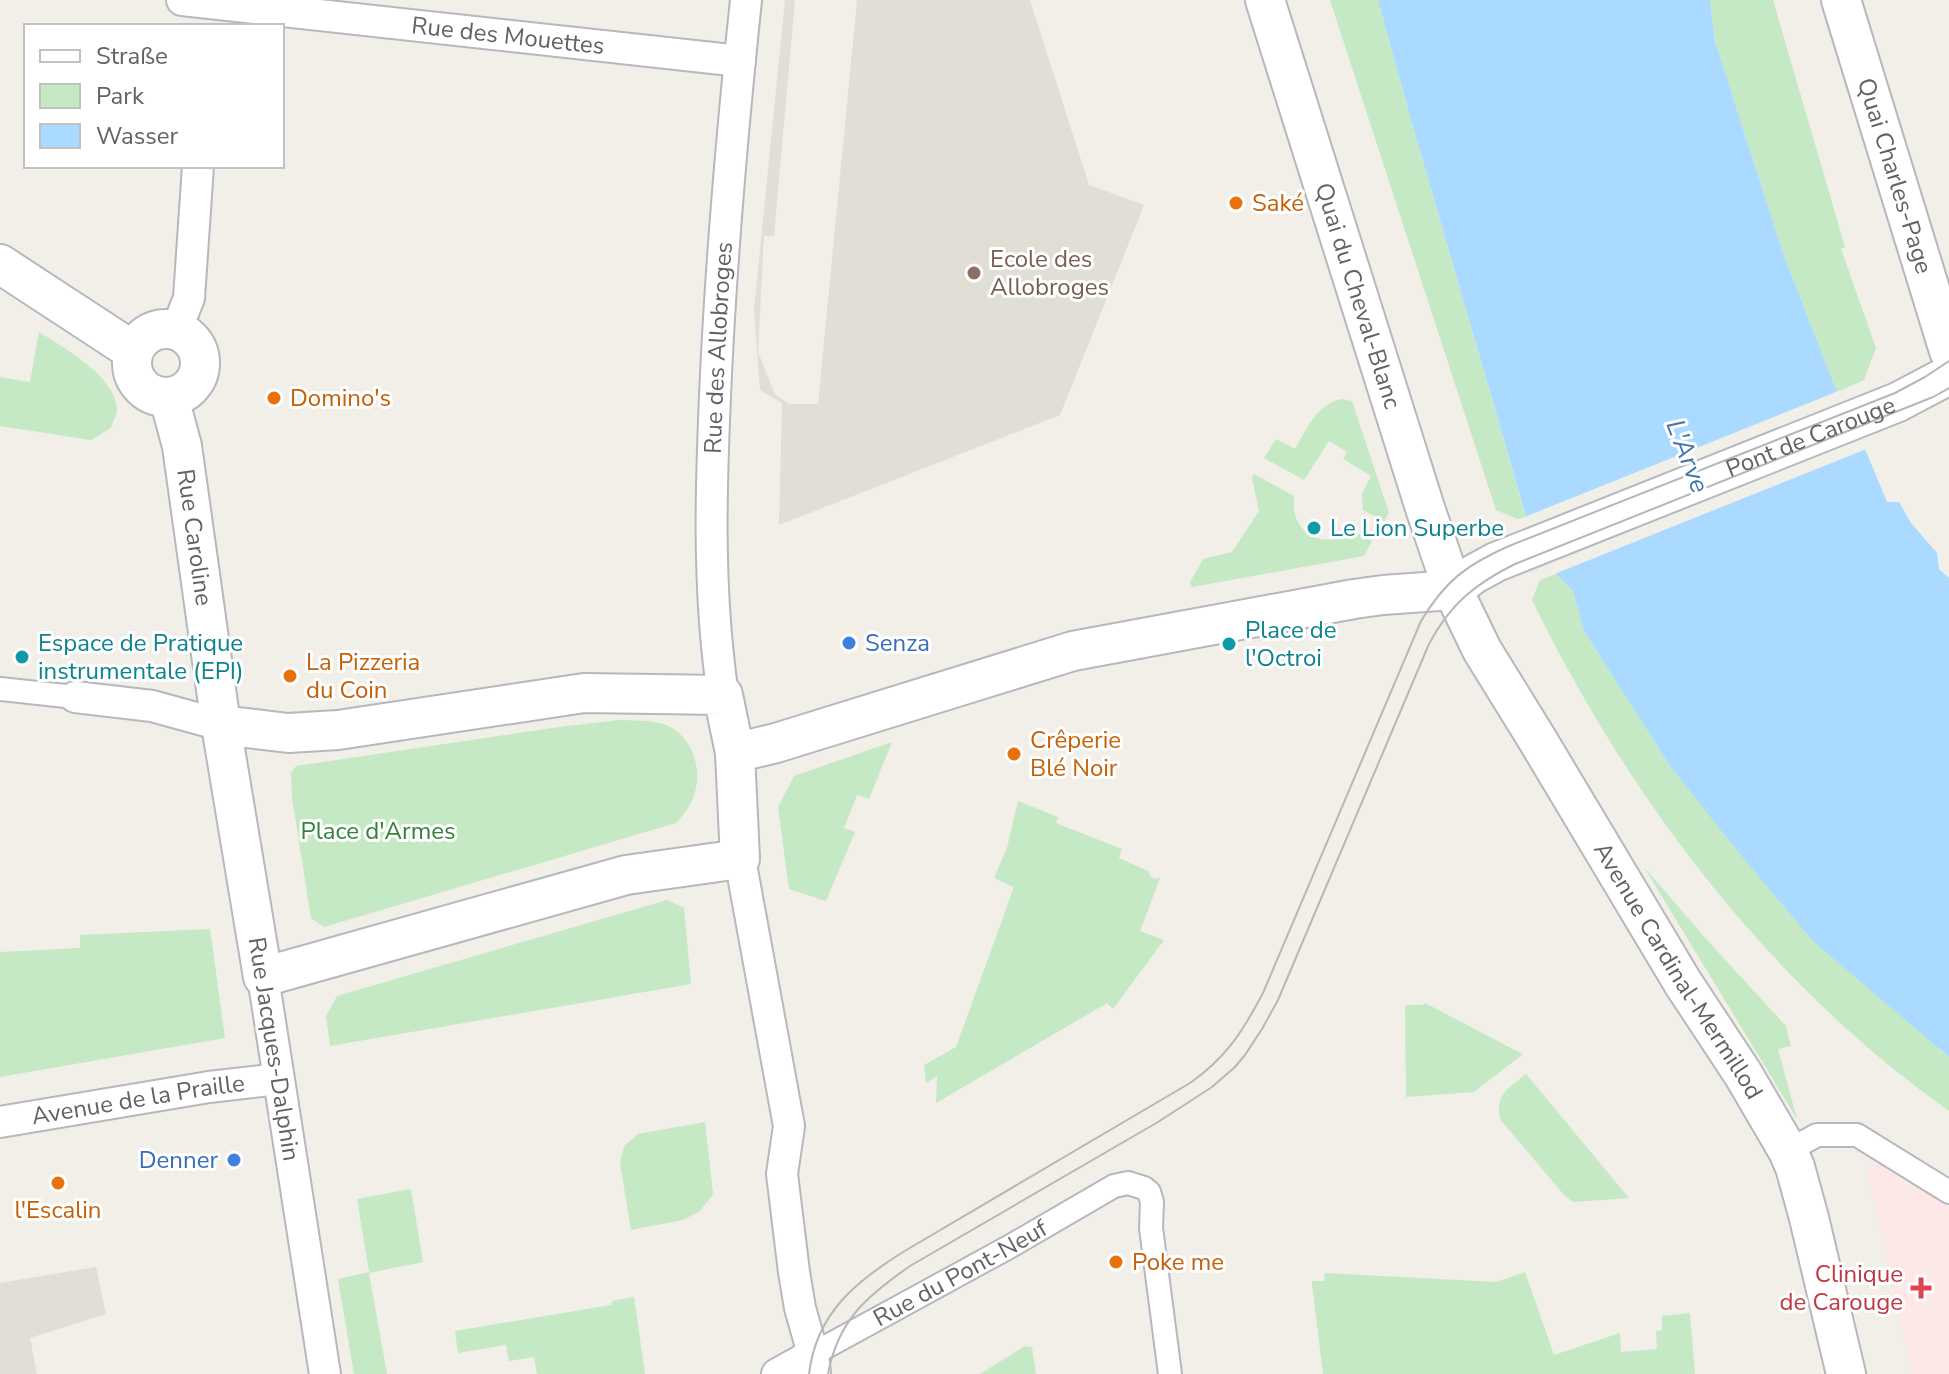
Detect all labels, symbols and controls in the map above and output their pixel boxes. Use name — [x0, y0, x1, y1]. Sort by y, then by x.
street label: Rue des Mouettes — [410, 9, 606, 62]
legend — [24, 24, 284, 168]
text: Straße — [96, 40, 168, 72]
street label: Quai Charles-Page — [1850, 74, 1940, 278]
text: Park — [96, 80, 145, 112]
text: Wasser — [96, 120, 179, 152]
street label: Quai du Cheval-Blanc — [1308, 179, 1409, 413]
place label: Saké — [1252, 187, 1304, 219]
marker: Saké — [1227, 194, 1245, 212]
street label: Rue des Allobroges — [697, 241, 740, 454]
place label: Ecole des Allobroges — [990, 243, 1109, 303]
marker: Ecole des Allobroges — [965, 264, 983, 282]
place label: Domino's — [290, 382, 391, 414]
marker: Domino's — [265, 389, 283, 407]
street label: Pont de Carouge — [1721, 389, 1900, 485]
water label: L'Arve — [1658, 414, 1718, 498]
street label: Rue Caroline — [169, 467, 220, 608]
place label: Le Lion Superbe — [1330, 512, 1504, 544]
marker: Le Lion Superbe — [1305, 519, 1323, 537]
place label: Place de l'Octroi — [1245, 614, 1337, 674]
place label: Espace de Pratique instrumentale (EPI) — [38, 627, 244, 687]
place label: Senza — [865, 627, 930, 659]
marker: Senza — [840, 634, 858, 652]
marker: Place de l'Octroi — [1220, 635, 1238, 653]
place label: La Pizzeria du Coin — [306, 646, 420, 706]
marker: Espace de Pratique instrumentale (EPI) — [13, 648, 31, 666]
marker: La Pizzeria du Coin — [281, 667, 299, 685]
place label: Crêperie Blé Noir — [1030, 724, 1121, 784]
marker: Crêperie Blé Noir — [1005, 745, 1023, 763]
park label: Place d'Armes — [300, 815, 456, 847]
street label: Avenue Cardinal-Mermillod — [1586, 836, 1770, 1105]
street label: Rue Jacques-Dalphin — [241, 935, 307, 1163]
street label: Avenue de la Praille — [29, 1067, 246, 1132]
place label: Denner — [139, 1144, 218, 1176]
marker: Denner — [225, 1151, 243, 1169]
marker: l'Escalin — [49, 1174, 67, 1192]
place label: l'Escalin — [15, 1194, 101, 1226]
street label: Rue du Pont-Neuf — [868, 1212, 1054, 1334]
place label: Poke me — [1132, 1246, 1224, 1278]
marker: Poke me — [1107, 1253, 1125, 1271]
place label: Clinique de Carouge — [1780, 1258, 1903, 1318]
marker: Clinique de Carouge — [1910, 1277, 1932, 1299]

